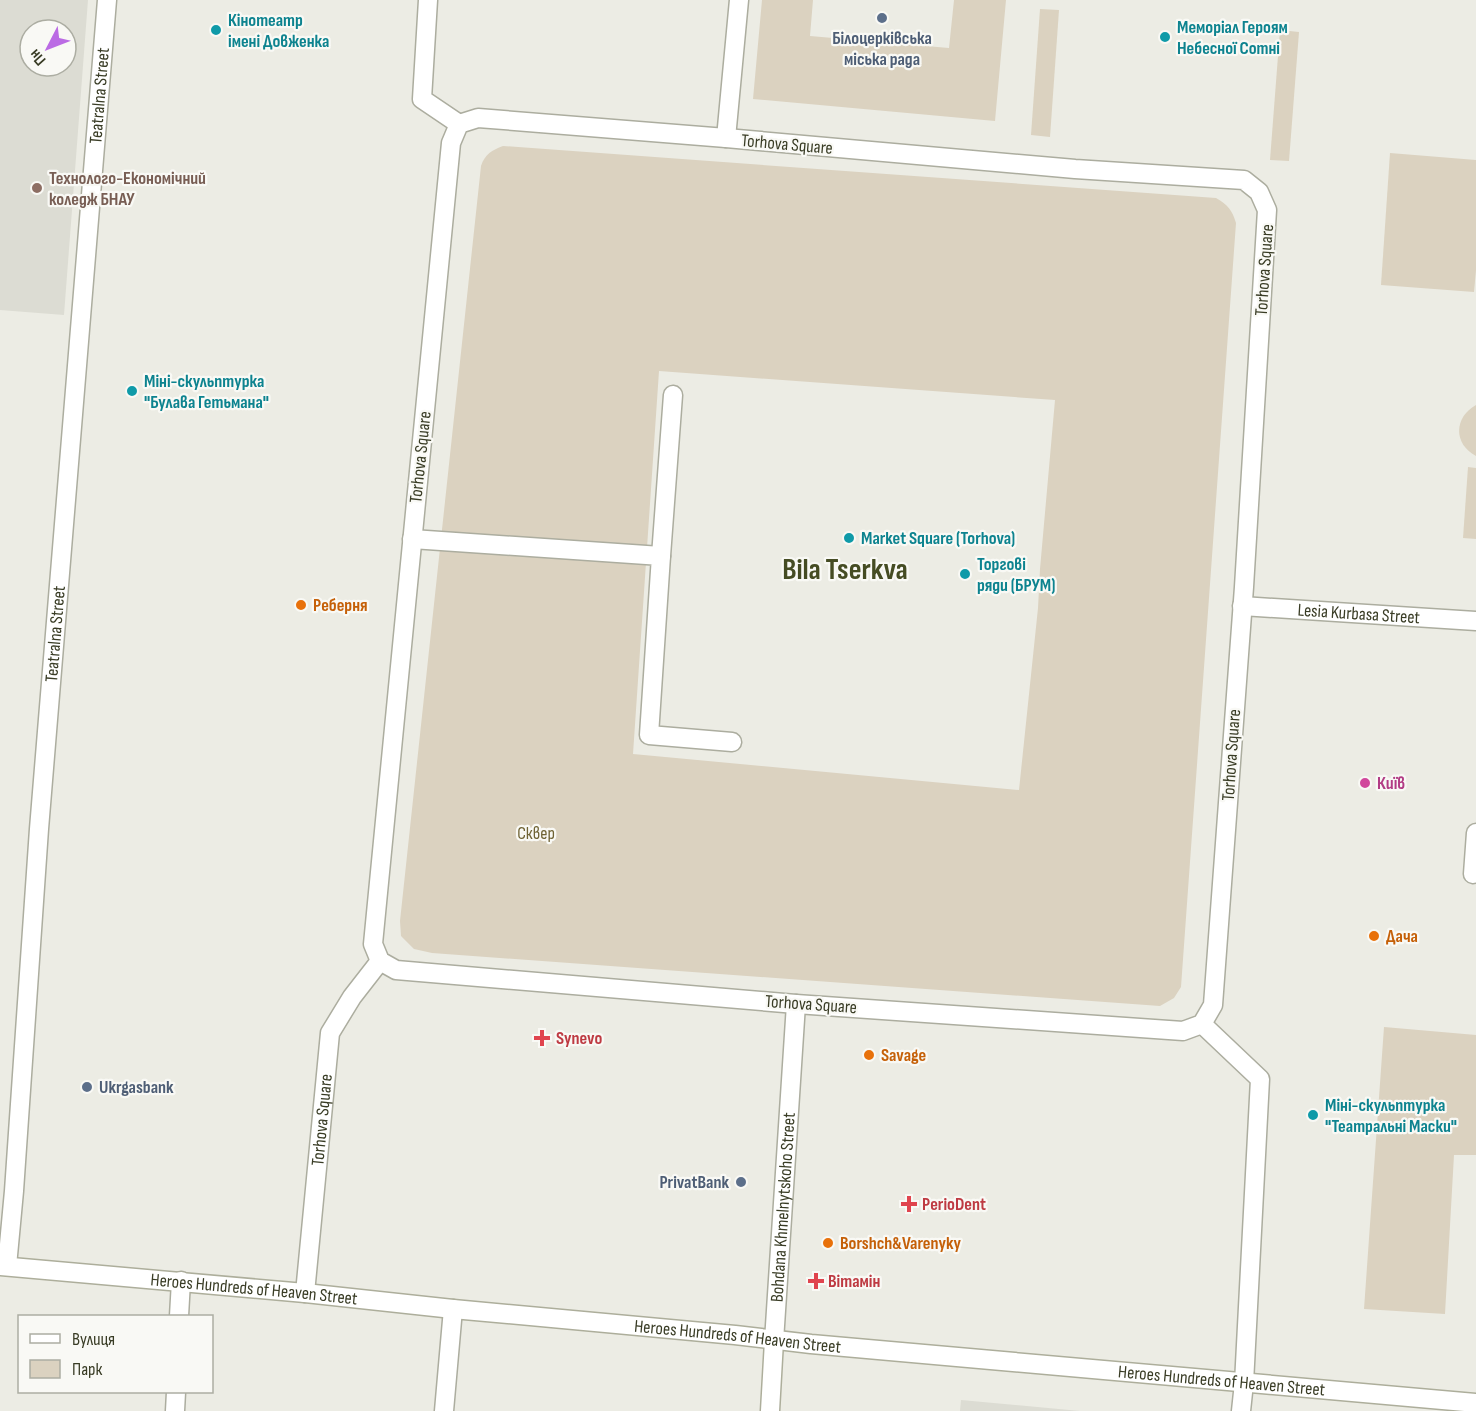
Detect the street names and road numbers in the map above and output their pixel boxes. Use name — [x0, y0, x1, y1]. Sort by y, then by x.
street label: Teatralna Street — [85, 46, 114, 145]
street label: Torhova Square — [740, 130, 834, 159]
street label: Torhova Square — [1251, 223, 1278, 317]
street label: Torhova Square — [405, 410, 436, 504]
street label: Teatralna Street — [41, 584, 70, 683]
street label: Lesia Kurbasa Street — [1297, 600, 1421, 628]
street label: Torhova Square — [1218, 708, 1245, 802]
street label: Torhova Square — [764, 991, 858, 1018]
street label: Torhova Square — [307, 1073, 337, 1167]
street label: Bohdana Khmelnytskoho Street — [767, 1111, 800, 1303]
street label: Heroes Hundreds of Heaven Street — [150, 1269, 359, 1310]
street label: Heroes Hundreds of Heaven Street — [633, 1316, 842, 1358]
street label: Heroes Hundreds of Heaven Street — [1117, 1361, 1326, 1401]

